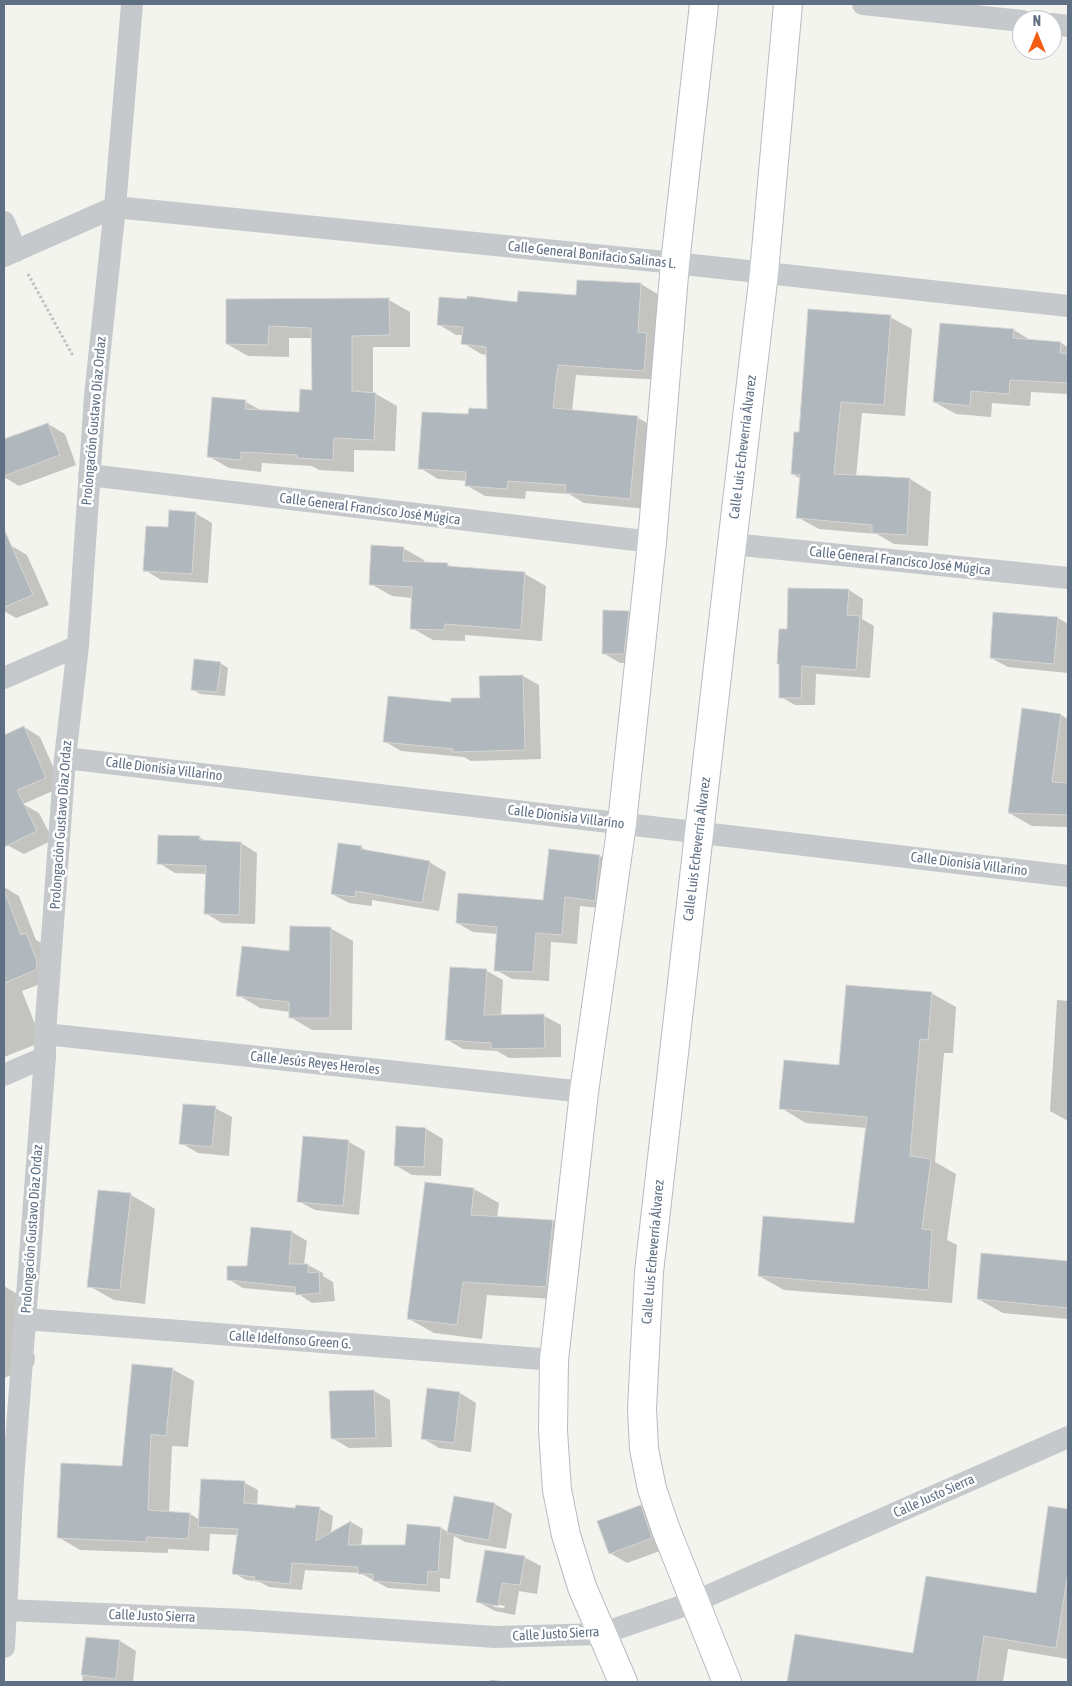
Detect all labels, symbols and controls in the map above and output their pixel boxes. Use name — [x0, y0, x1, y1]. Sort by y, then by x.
north arrow — [1012, 10, 1062, 60]
text: N — [1033, 13, 1041, 29]
street label: Calle General Bonifacio Salinas L. — [507, 238, 677, 272]
street label: Prolongación Gustavo Díaz Ordaz — [78, 336, 110, 506]
street label: Calle Luis Echeverría Álvarez — [726, 374, 760, 520]
street label: Calle General Francisco José Múgica — [279, 490, 461, 528]
street label: Calle General Francisco José Múgica — [809, 543, 991, 579]
street label: Prolongación Gustavo Díaz Ordaz — [47, 740, 75, 910]
street label: Calle Dionisia Villarino — [105, 754, 223, 784]
street label: Calle Luis Echeverría Álvarez — [680, 776, 714, 922]
street label: Calle Dionisia Villarino — [507, 802, 625, 832]
street label: Calle Dionisia Villarino — [910, 849, 1028, 879]
street label: Calle Jesús Reyes Heroles — [250, 1048, 380, 1078]
street label: Prolongación Gustavo Díaz Ordaz — [18, 1144, 46, 1314]
street label: Calle Luis Echeverría Álvarez — [638, 1179, 668, 1325]
street label: Calle Idelfonso Green G. — [229, 1327, 351, 1353]
street label: Calle Justo Sierra — [891, 1471, 977, 1521]
street label: Calle Justo Sierra — [108, 1606, 196, 1626]
street label: Calle Justo Sierra — [512, 1623, 600, 1645]

